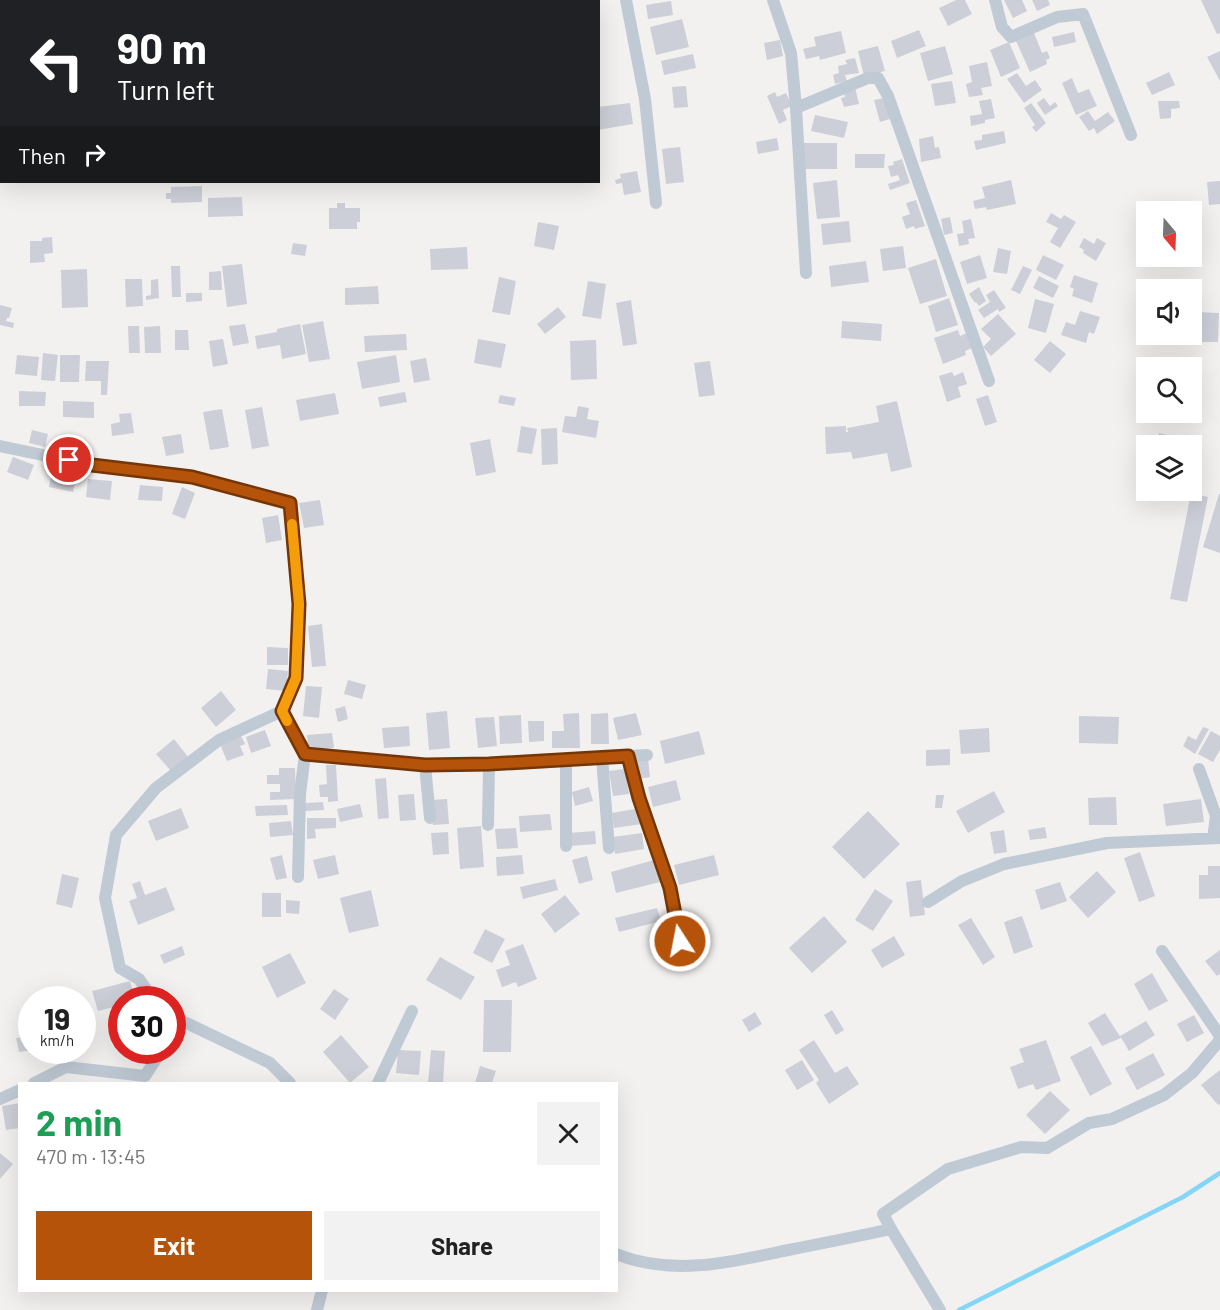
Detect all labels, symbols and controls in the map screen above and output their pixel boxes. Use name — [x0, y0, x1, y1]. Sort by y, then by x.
text: 90 m — [117, 22, 207, 72]
icon: left — [18, 24, 96, 102]
text: Turn left — [117, 73, 215, 105]
icon: right — [78, 138, 111, 171]
text: Then — [18, 142, 66, 168]
north arrow — [1136, 201, 1202, 267]
map controls — [1136, 201, 1202, 501]
button: sound — [1136, 279, 1202, 345]
button: search — [1136, 357, 1202, 423]
pin — [43, 434, 94, 485]
button: layers — [1136, 435, 1202, 501]
icon: arrive — [52, 443, 85, 476]
position arrow — [648, 909, 712, 973]
speed limit sign: 30 — [108, 986, 186, 1064]
text: 19 — [44, 1000, 70, 1036]
text: km/h — [40, 1031, 74, 1049]
text: 2 min — [36, 1100, 122, 1143]
button: close — [537, 1102, 600, 1165]
text: 470 m · 13:45 — [36, 1144, 145, 1168]
button: Exit — [36, 1211, 312, 1280]
button: Share — [324, 1211, 600, 1280]

